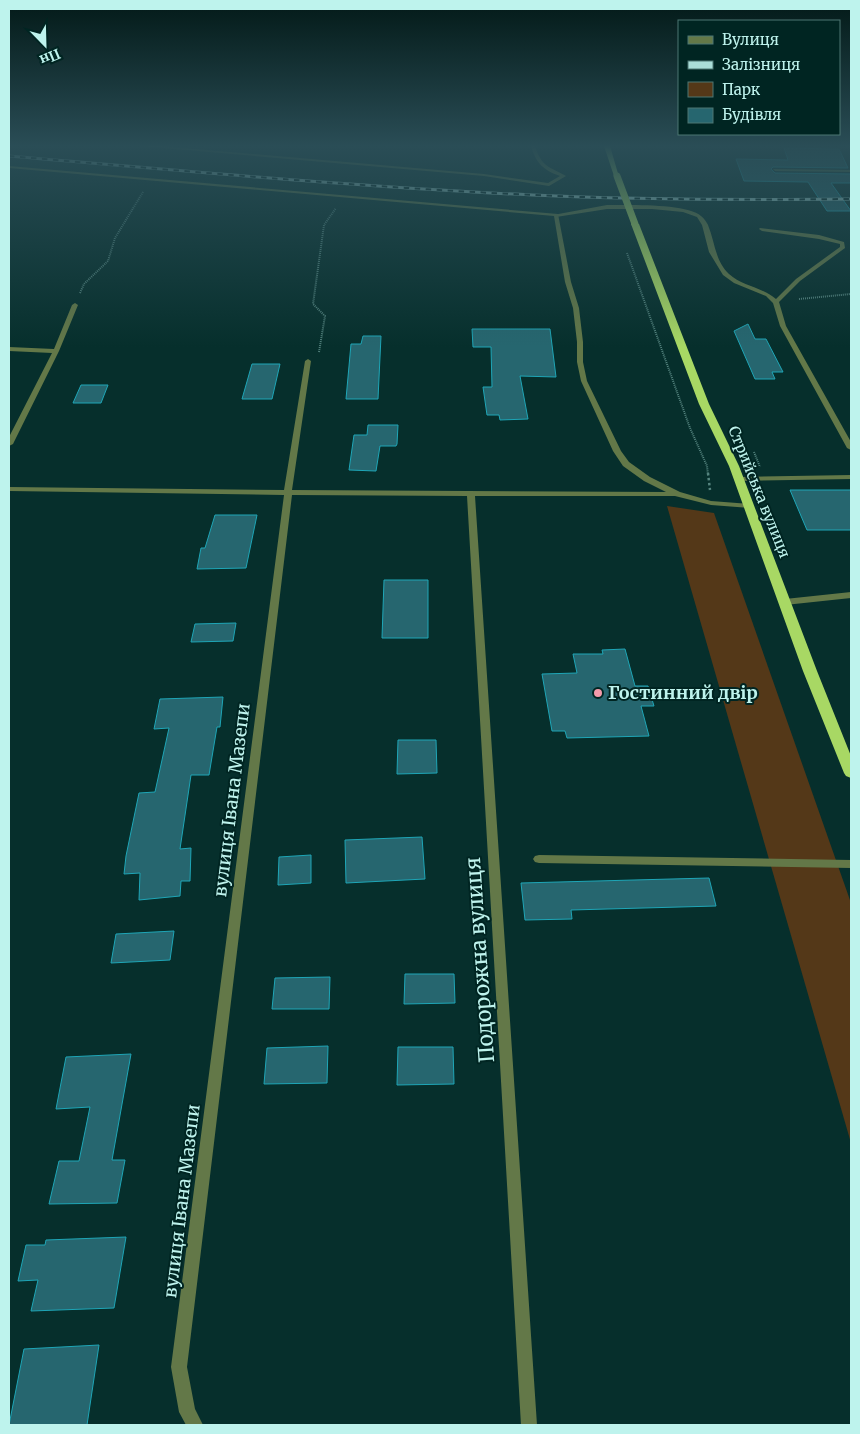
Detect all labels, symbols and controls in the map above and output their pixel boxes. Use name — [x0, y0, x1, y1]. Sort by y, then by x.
north arrow — [20, 20, 70, 70]
legend — [678, 20, 840, 135]
text: Вулиця — [722, 30, 779, 49]
text: Пн — [37, 45, 63, 69]
text: Залізниця — [722, 55, 800, 74]
text: Парк — [722, 80, 761, 99]
text: Будівля — [722, 105, 781, 124]
street label: Стрийська вулиця — [724, 423, 795, 561]
place label: Гостинний двір — [608, 681, 758, 704]
marker: Гостинний двір — [592, 687, 604, 699]
street label: вулиця Івана Мазепи — [208, 702, 255, 898]
street label: Подорожна вулиця — [459, 856, 500, 1064]
street label: вулиця Івана Мазепи — [158, 1103, 205, 1299]

